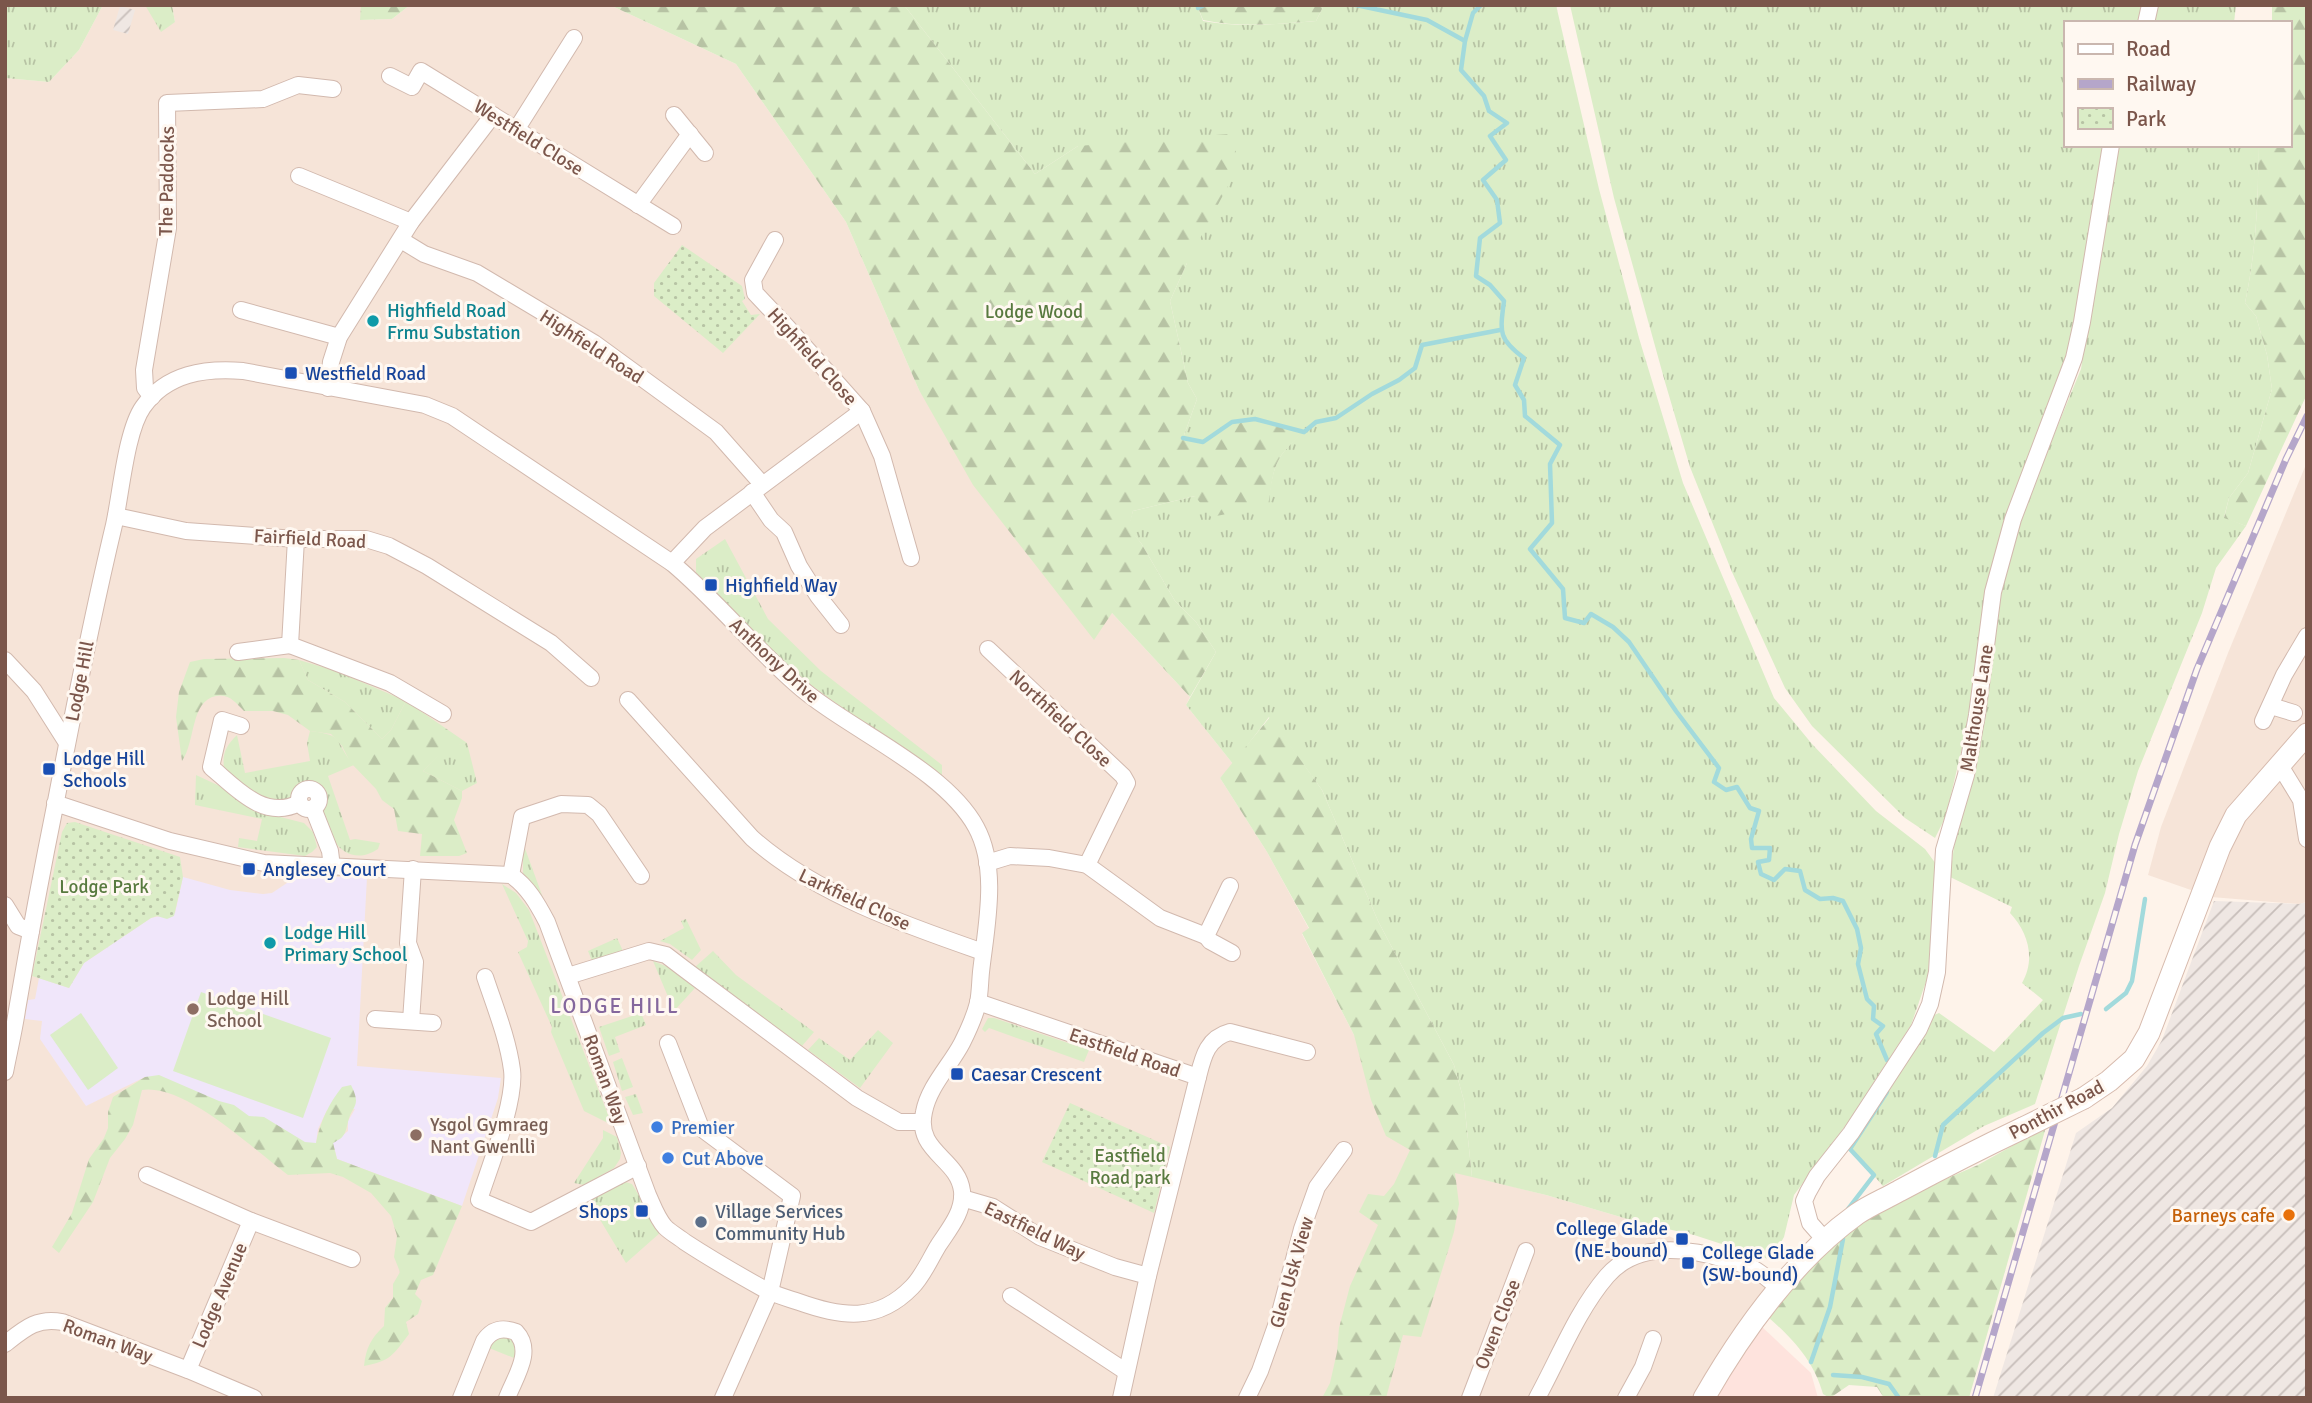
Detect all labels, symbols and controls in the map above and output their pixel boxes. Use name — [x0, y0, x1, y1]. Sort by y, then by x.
legend — [2064, 21, 2291, 147]
text: Road — [2126, 36, 2171, 62]
text: Railway — [2126, 71, 2196, 97]
street label: Westfield Close — [469, 95, 588, 181]
text: Park — [2126, 106, 2167, 132]
street label: The Paddocks — [154, 126, 180, 236]
place label: Highfield Road Frmu Substation — [387, 299, 521, 345]
park label: Lodge Wood — [985, 300, 1083, 324]
street label: Highfield Close — [762, 303, 862, 410]
street label: Highfield Road — [535, 304, 648, 389]
marker: Highfield Road Frmu Substation — [365, 313, 381, 329]
place label: Westfield Road — [305, 362, 426, 386]
marker: Westfield Road — [283, 365, 299, 381]
street label: Fairfield Road — [253, 524, 367, 554]
place label: Highfield Way — [725, 574, 837, 598]
marker: Highfield Way — [703, 577, 719, 593]
street label: Anthony Drive — [724, 613, 824, 709]
street label: Lodge Hill — [60, 639, 100, 724]
street label: Malthouse Lane — [1955, 643, 1999, 774]
street label: Northfield Close — [1004, 665, 1117, 773]
place label: Lodge Hill Schools — [63, 747, 145, 793]
marker: Lodge Hill Schools — [41, 761, 57, 777]
place label: Anglesey Court — [263, 858, 387, 882]
marker: Anglesey Court — [241, 861, 257, 877]
street label: Larkfield Close — [795, 864, 914, 936]
park label: Lodge Park — [59, 875, 149, 899]
place label: Lodge Hill Primary School — [284, 921, 407, 967]
marker: Lodge Hill Primary School — [262, 935, 278, 951]
place label: Lodge Hill School — [207, 987, 289, 1033]
district label: LODGE HILL — [550, 993, 680, 1019]
marker: Lodge Hill School — [185, 1001, 201, 1017]
street label: Eastfield Road — [1066, 1023, 1184, 1083]
street label: Roman Way — [578, 1031, 632, 1128]
place label: Caesar Crescent — [971, 1063, 1102, 1087]
marker: Caesar Crescent — [949, 1066, 965, 1082]
street label: Ponthir Road — [2005, 1075, 2108, 1145]
place label: Ysgol Gymraeg Nant Gwenlli — [430, 1113, 549, 1159]
place label: Premier — [671, 1116, 734, 1140]
marker: Premier — [649, 1119, 665, 1135]
marker: Ysgol Gymraeg Nant Gwenlli — [408, 1127, 424, 1143]
park label: Eastfield Road park — [1089, 1144, 1171, 1190]
place label: Cut Above — [682, 1147, 764, 1171]
marker: Cut Above — [660, 1150, 676, 1166]
street label: Eastfield Way — [980, 1196, 1089, 1266]
place label: Shops — [579, 1200, 628, 1224]
place label: Village Services Community Hub — [715, 1200, 845, 1246]
marker: Shops — [634, 1203, 650, 1219]
place label: Barneys cafe — [2172, 1204, 2275, 1228]
marker: Barneys cafe — [2281, 1207, 2297, 1223]
street label: Glen Usk View — [1265, 1213, 1319, 1331]
marker: Village Services Community Hub — [693, 1214, 709, 1230]
place label: College Glade (NE-bound) — [1556, 1217, 1668, 1263]
marker: College Glade (NE-bound) — [1674, 1231, 1690, 1247]
street label: Lodge Avenue — [187, 1239, 253, 1352]
place label: College Glade (SW-bound) — [1702, 1241, 1814, 1287]
marker: College Glade (SW-bound) — [1680, 1255, 1696, 1271]
street label: Owen Close — [1470, 1276, 1526, 1373]
street label: Roman Way — [59, 1314, 156, 1368]

